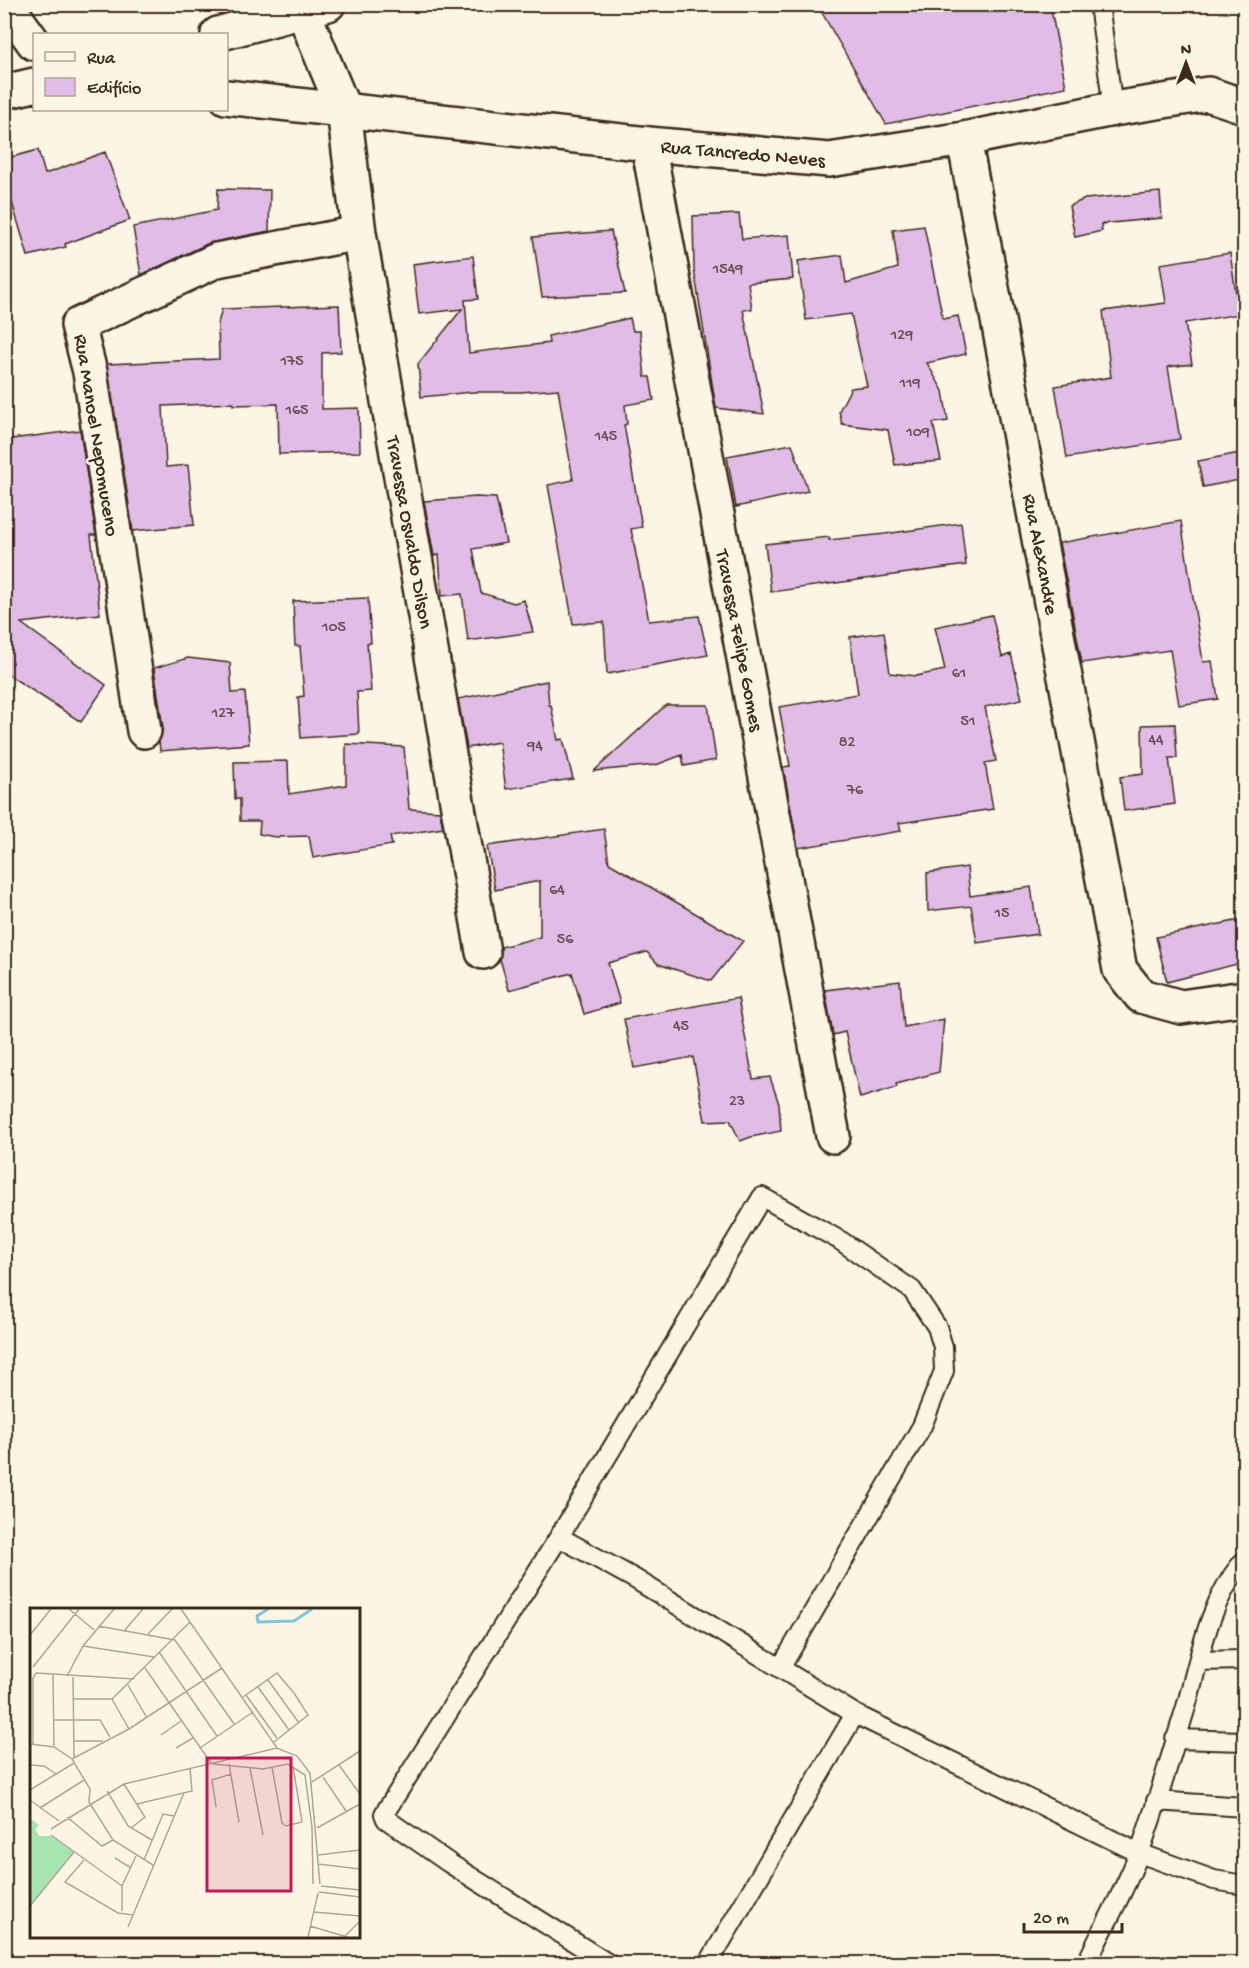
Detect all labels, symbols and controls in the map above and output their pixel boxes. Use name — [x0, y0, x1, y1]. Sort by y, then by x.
legend — [33, 33, 228, 111]
north arrow — [1156, 33, 1216, 93]
text: N — [1181, 42, 1192, 61]
text: Rua — [87, 49, 116, 70]
text: Edifício — [87, 79, 141, 100]
street label: Rua Tancredo Neves — [660, 137, 826, 174]
house number: 1549 — [712, 261, 743, 280]
house number: 129 — [890, 327, 913, 346]
street label: Rua Manoel Nepomuceno — [67, 333, 122, 538]
house number: 175 — [279, 353, 304, 372]
house number: 119 — [899, 375, 920, 394]
house number: 165 — [285, 402, 308, 421]
house number: 109 — [905, 424, 930, 443]
house number: 145 — [594, 428, 617, 447]
street label: Travessa Osvaldo Dilson — [379, 434, 436, 631]
street label: Rua Alexandre — [1016, 492, 1062, 618]
street label: Travessa Felipe Gomes — [708, 547, 767, 734]
house number: 105 — [321, 619, 346, 638]
house number: 61 — [952, 665, 966, 684]
house number: 127 — [211, 705, 235, 724]
house number: 51 — [961, 713, 975, 732]
house number: 44 — [1148, 732, 1164, 751]
house number: 82 — [839, 734, 855, 753]
house number: 94 — [526, 738, 543, 757]
house number: 76 — [846, 782, 864, 801]
house number: 64 — [549, 882, 565, 901]
house number: 15 — [994, 905, 1009, 924]
house number: 56 — [557, 931, 574, 950]
house number: 45 — [673, 1018, 689, 1037]
house number: 23 — [729, 1093, 745, 1112]
inset map — [30, 1608, 360, 1938]
scale bar — [1024, 1896, 1122, 1934]
text: 20 m — [1033, 1909, 1069, 1930]

